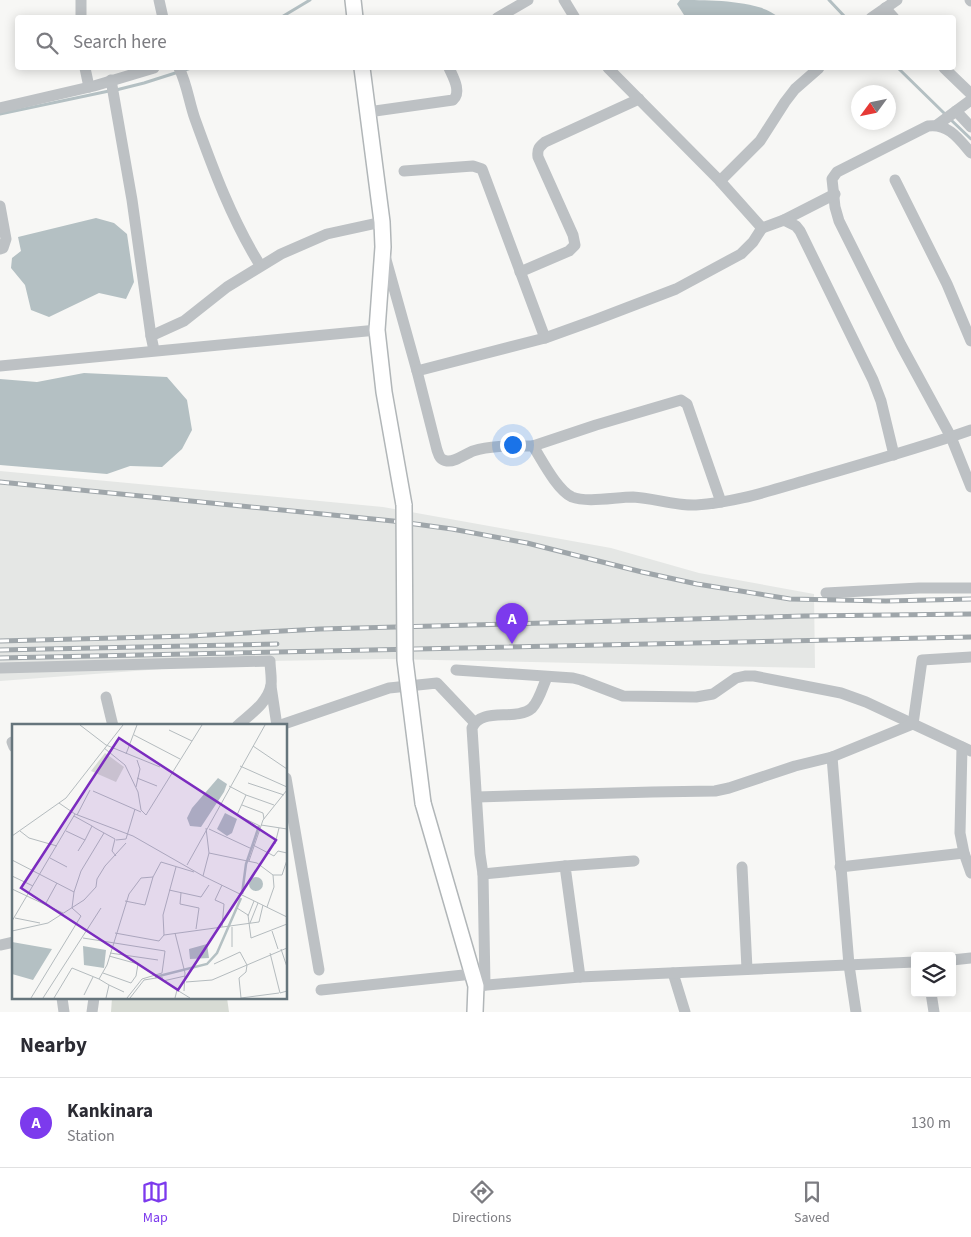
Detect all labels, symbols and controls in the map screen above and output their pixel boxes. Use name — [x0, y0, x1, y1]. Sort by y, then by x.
search box — [15, 15, 956, 70]
icon: search — [33, 29, 61, 57]
text: Search here — [73, 29, 167, 56]
north arrow — [851, 85, 896, 130]
your location — [500, 432, 526, 458]
pin: A — [496, 603, 528, 644]
inset map — [12, 724, 288, 1000]
map controls — [911, 952, 956, 997]
button: layers — [911, 952, 956, 997]
text: Nearby — [20, 1030, 87, 1060]
text: Kankinara — [67, 1098, 153, 1125]
text: A — [31, 1112, 41, 1134]
text: 130 m — [911, 1112, 951, 1134]
text: Station — [67, 1125, 115, 1147]
tab: Map — [141, 1178, 169, 1228]
tab: Directions — [452, 1178, 511, 1228]
tab: Saved — [794, 1178, 830, 1228]

